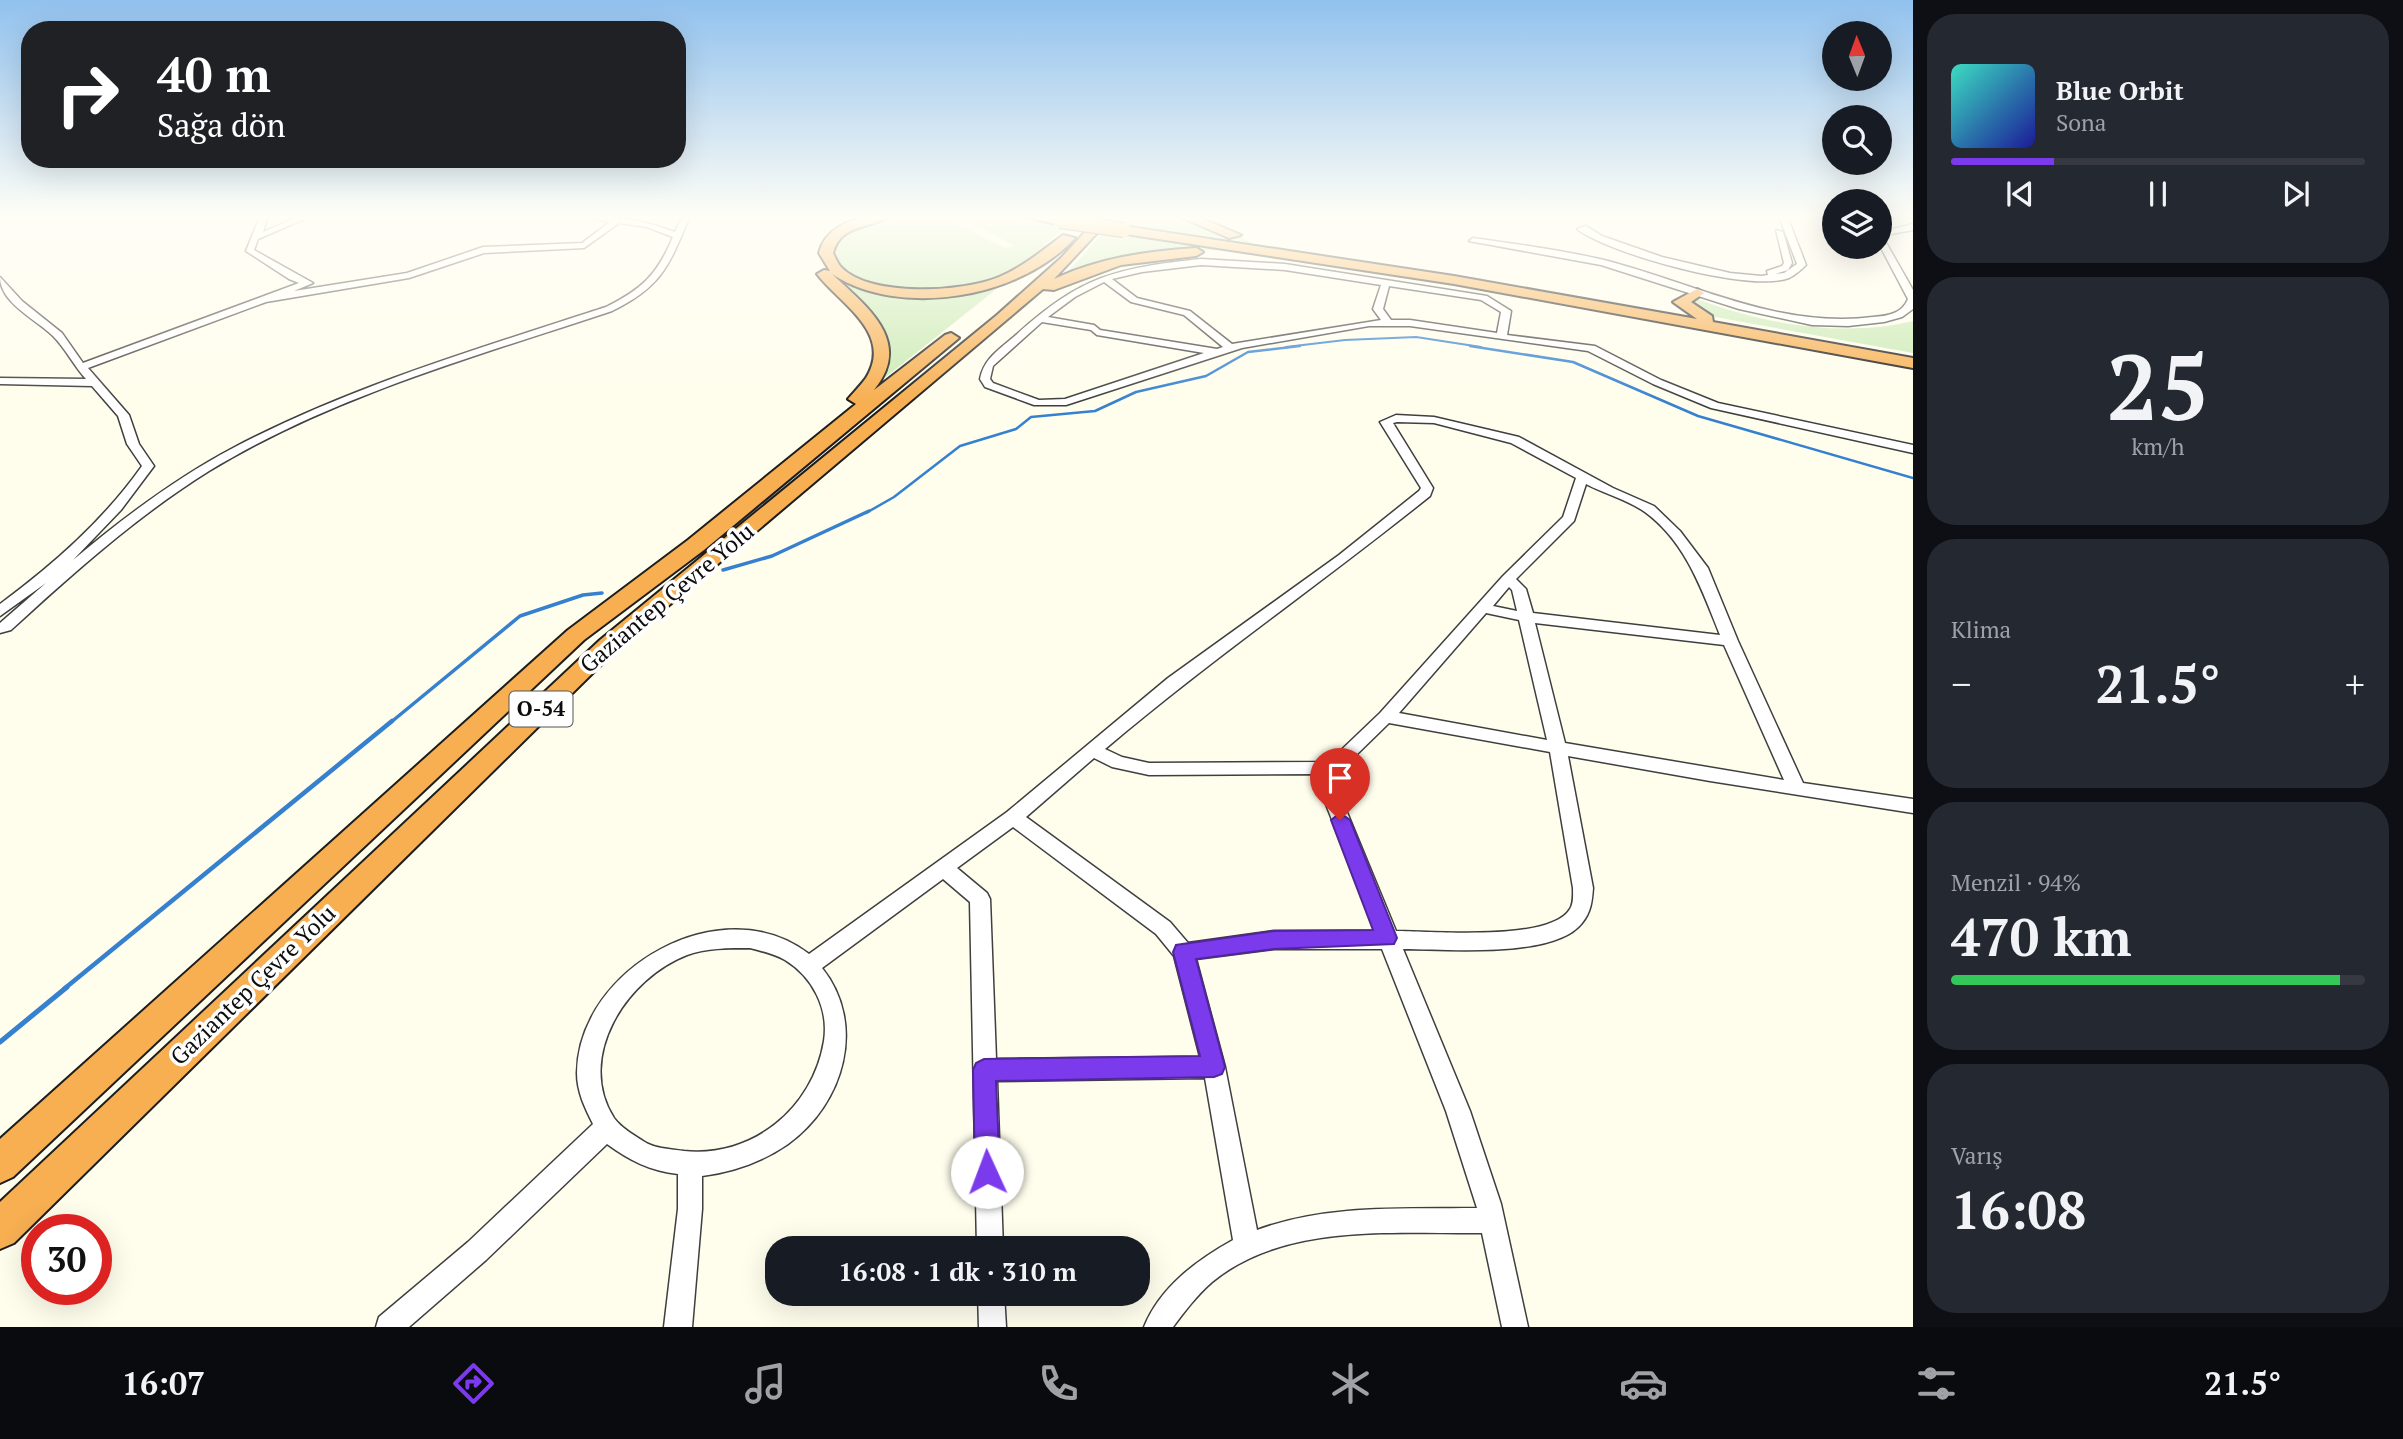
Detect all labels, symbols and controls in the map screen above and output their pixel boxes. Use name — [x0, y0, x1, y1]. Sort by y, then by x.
north arrow — [1822, 21, 1892, 91]
map controls — [1822, 21, 1892, 259]
text: 40 m — [157, 41, 271, 106]
icon: right — [42, 49, 133, 140]
text: Blue Orbit — [2056, 73, 2184, 107]
text: Sağa dön — [157, 104, 286, 146]
button: search — [1822, 105, 1892, 175]
text: Sona — [2056, 107, 2106, 138]
icon: previous — [2001, 175, 2039, 213]
icon: pause — [2139, 175, 2177, 213]
icon: next — [2277, 175, 2315, 213]
button: layers — [1822, 189, 1892, 259]
text: 25 — [2107, 325, 2209, 446]
text: km/h — [2131, 431, 2185, 462]
street label: Gaziantep Çevre Yolu — [573, 516, 760, 680]
text: Klima — [1951, 614, 2011, 645]
text: 21.5° — [2095, 649, 2221, 718]
text: − — [1951, 659, 1971, 709]
text: + — [2345, 659, 2365, 709]
road number: O-54 — [510, 692, 572, 726]
pin — [1310, 748, 1370, 820]
icon: arrive — [1321, 759, 1359, 797]
text: Menzil · 94% — [1951, 867, 2081, 898]
street label: Gaziantep Çevre Yolu — [163, 898, 342, 1072]
text: 470 km — [1951, 902, 2132, 971]
position arrow — [950, 1135, 1024, 1209]
text: Varış — [1951, 1140, 2003, 1171]
text: 16:08 — [1951, 1175, 2086, 1244]
speed limit sign: 30 — [21, 1214, 112, 1305]
text: 16:08 · 1 dk · 310 m — [838, 1254, 1077, 1288]
icon: directions — [449, 1359, 498, 1408]
icon: music — [741, 1359, 790, 1408]
icon: phone — [1034, 1359, 1083, 1408]
icon: climate — [1326, 1359, 1375, 1408]
icon: car — [1619, 1359, 1668, 1408]
icon: filters — [1912, 1359, 1961, 1408]
text: 16:07 — [122, 1362, 205, 1404]
text: 21.5° — [2204, 1362, 2281, 1404]

